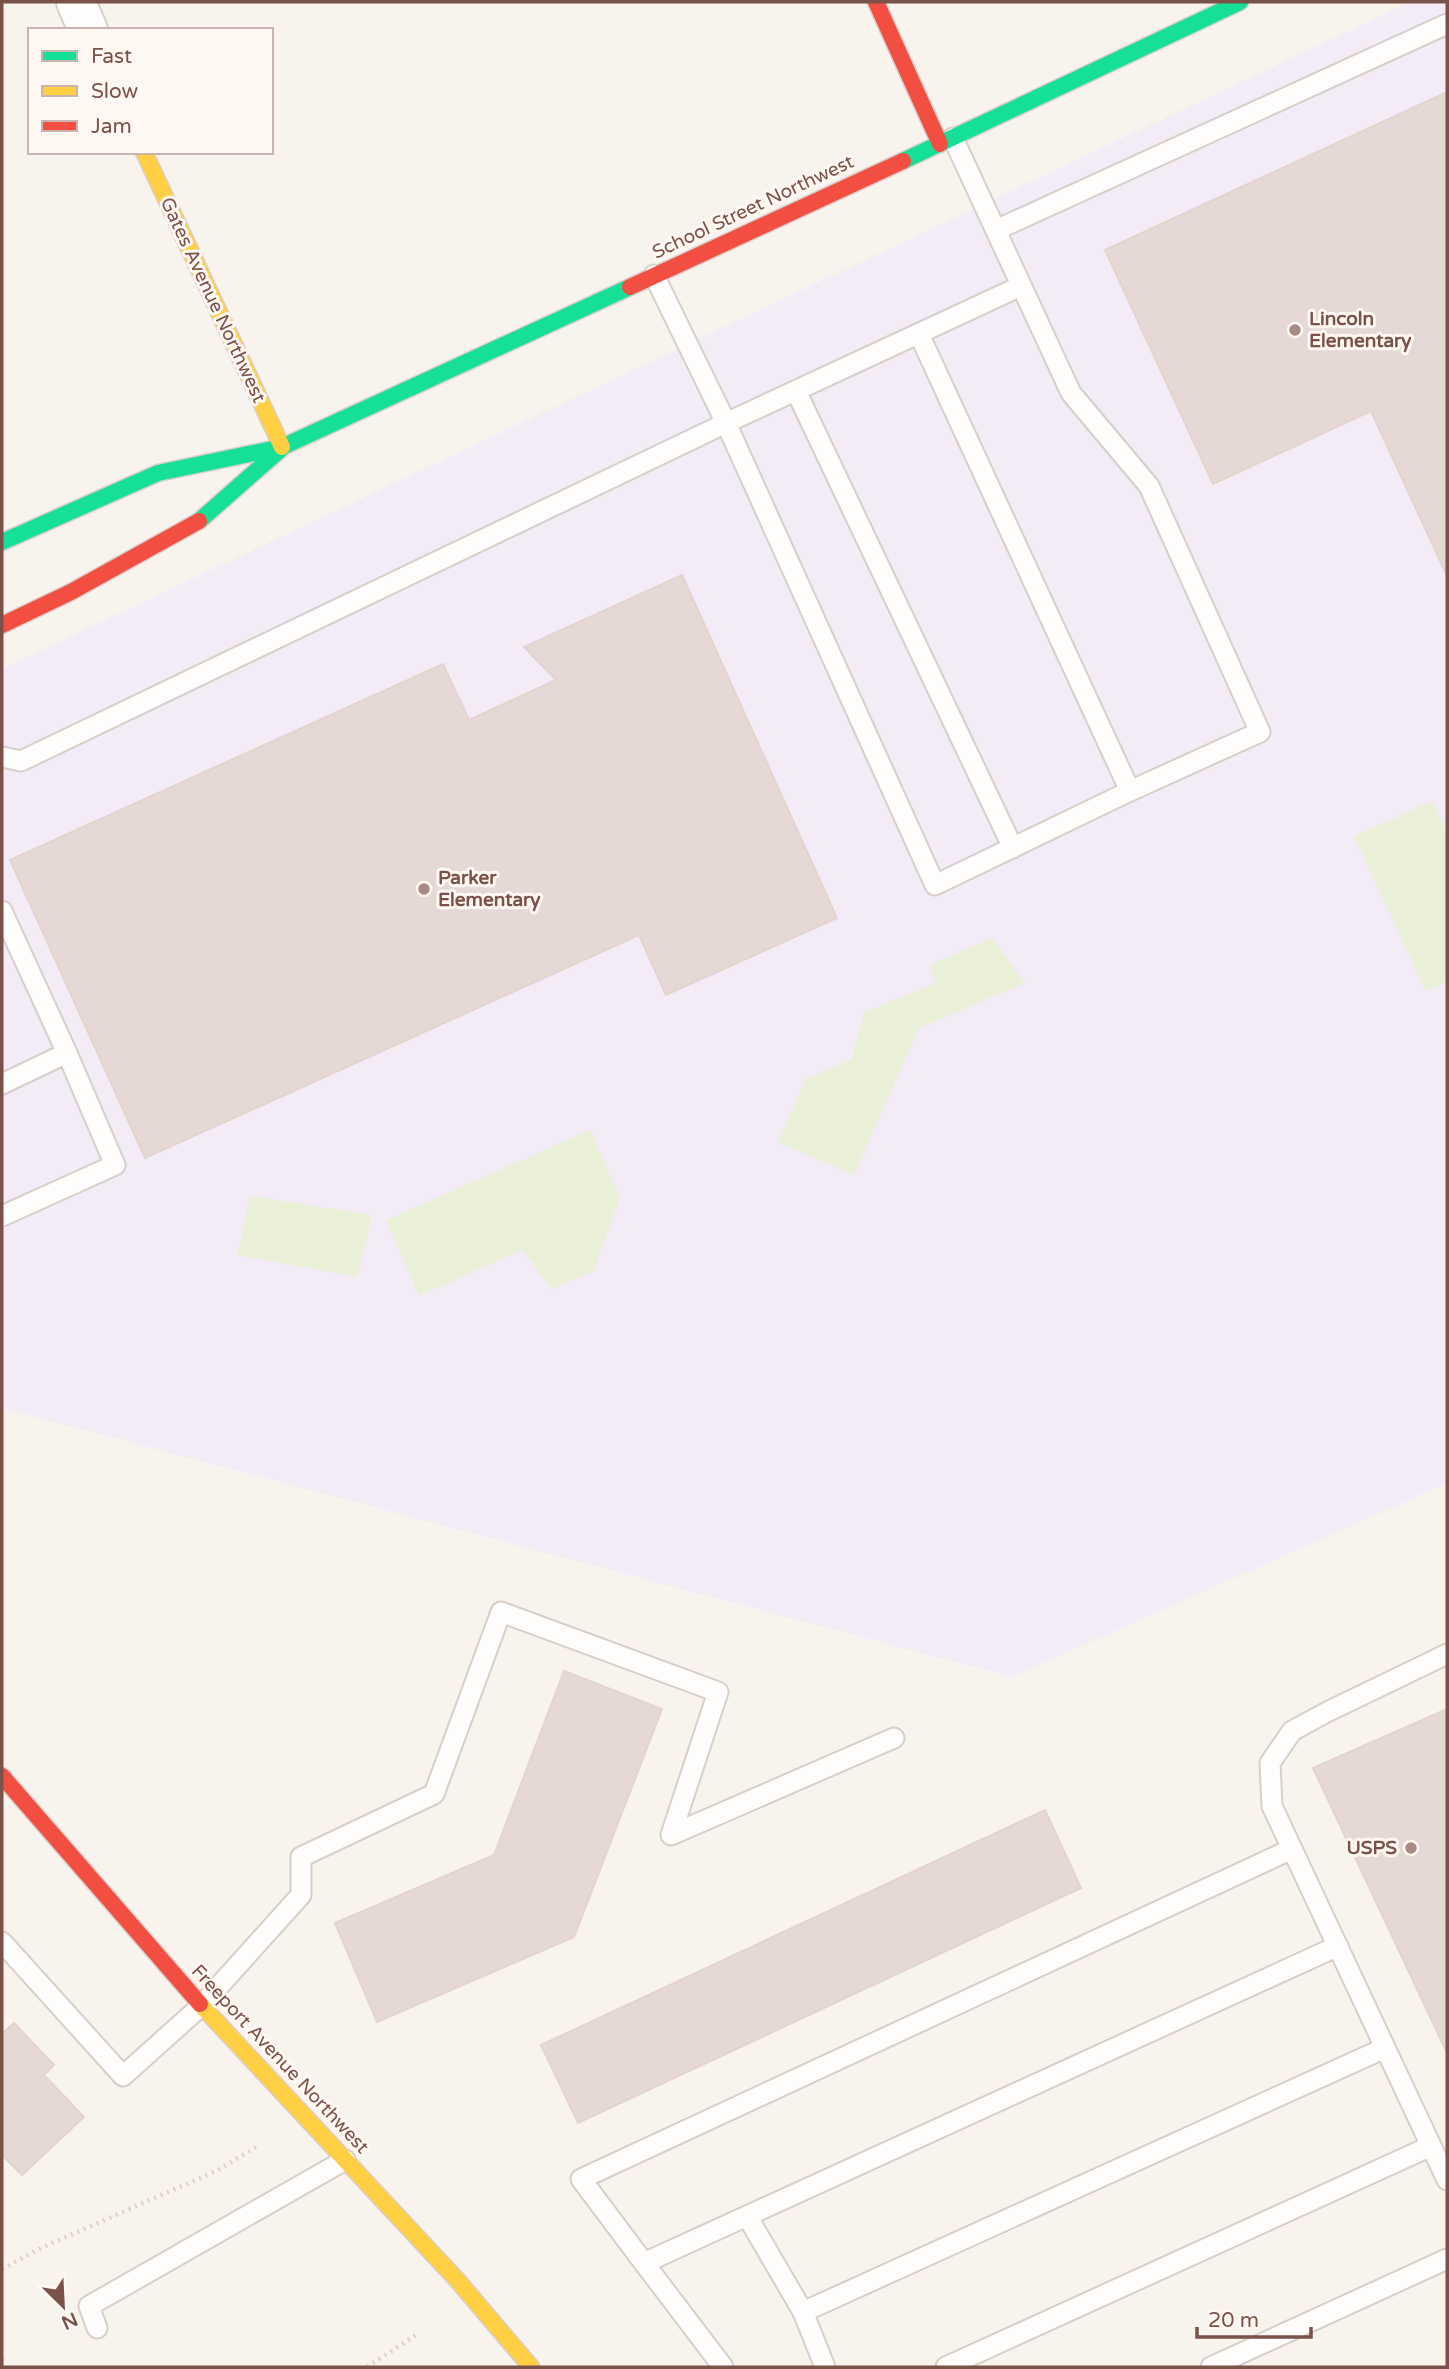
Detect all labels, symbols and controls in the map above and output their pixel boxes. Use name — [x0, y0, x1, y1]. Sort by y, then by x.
legend — [28, 28, 273, 154]
text: Fast — [91, 44, 132, 69]
text: Slow — [91, 79, 139, 104]
text: Jam — [91, 114, 132, 139]
street label: School Street Northwest — [649, 151, 857, 263]
street label: Gates Avenue Northwest — [156, 194, 270, 406]
place label: Lincoln Elementary — [1309, 308, 1412, 353]
marker: Lincoln Elementary — [1287, 322, 1303, 338]
place label: Parker Elementary — [438, 867, 541, 912]
marker: Parker Elementary — [416, 881, 432, 897]
place label: USPS — [1346, 1837, 1397, 1859]
marker: USPS — [1403, 1840, 1419, 1856]
street label: Freeport Avenue Northwest — [187, 1960, 373, 2158]
north arrow — [28, 2271, 98, 2341]
scale bar — [1197, 2296, 1311, 2340]
text: N — [58, 2307, 81, 2334]
text: 20 m — [1208, 2308, 1259, 2333]

